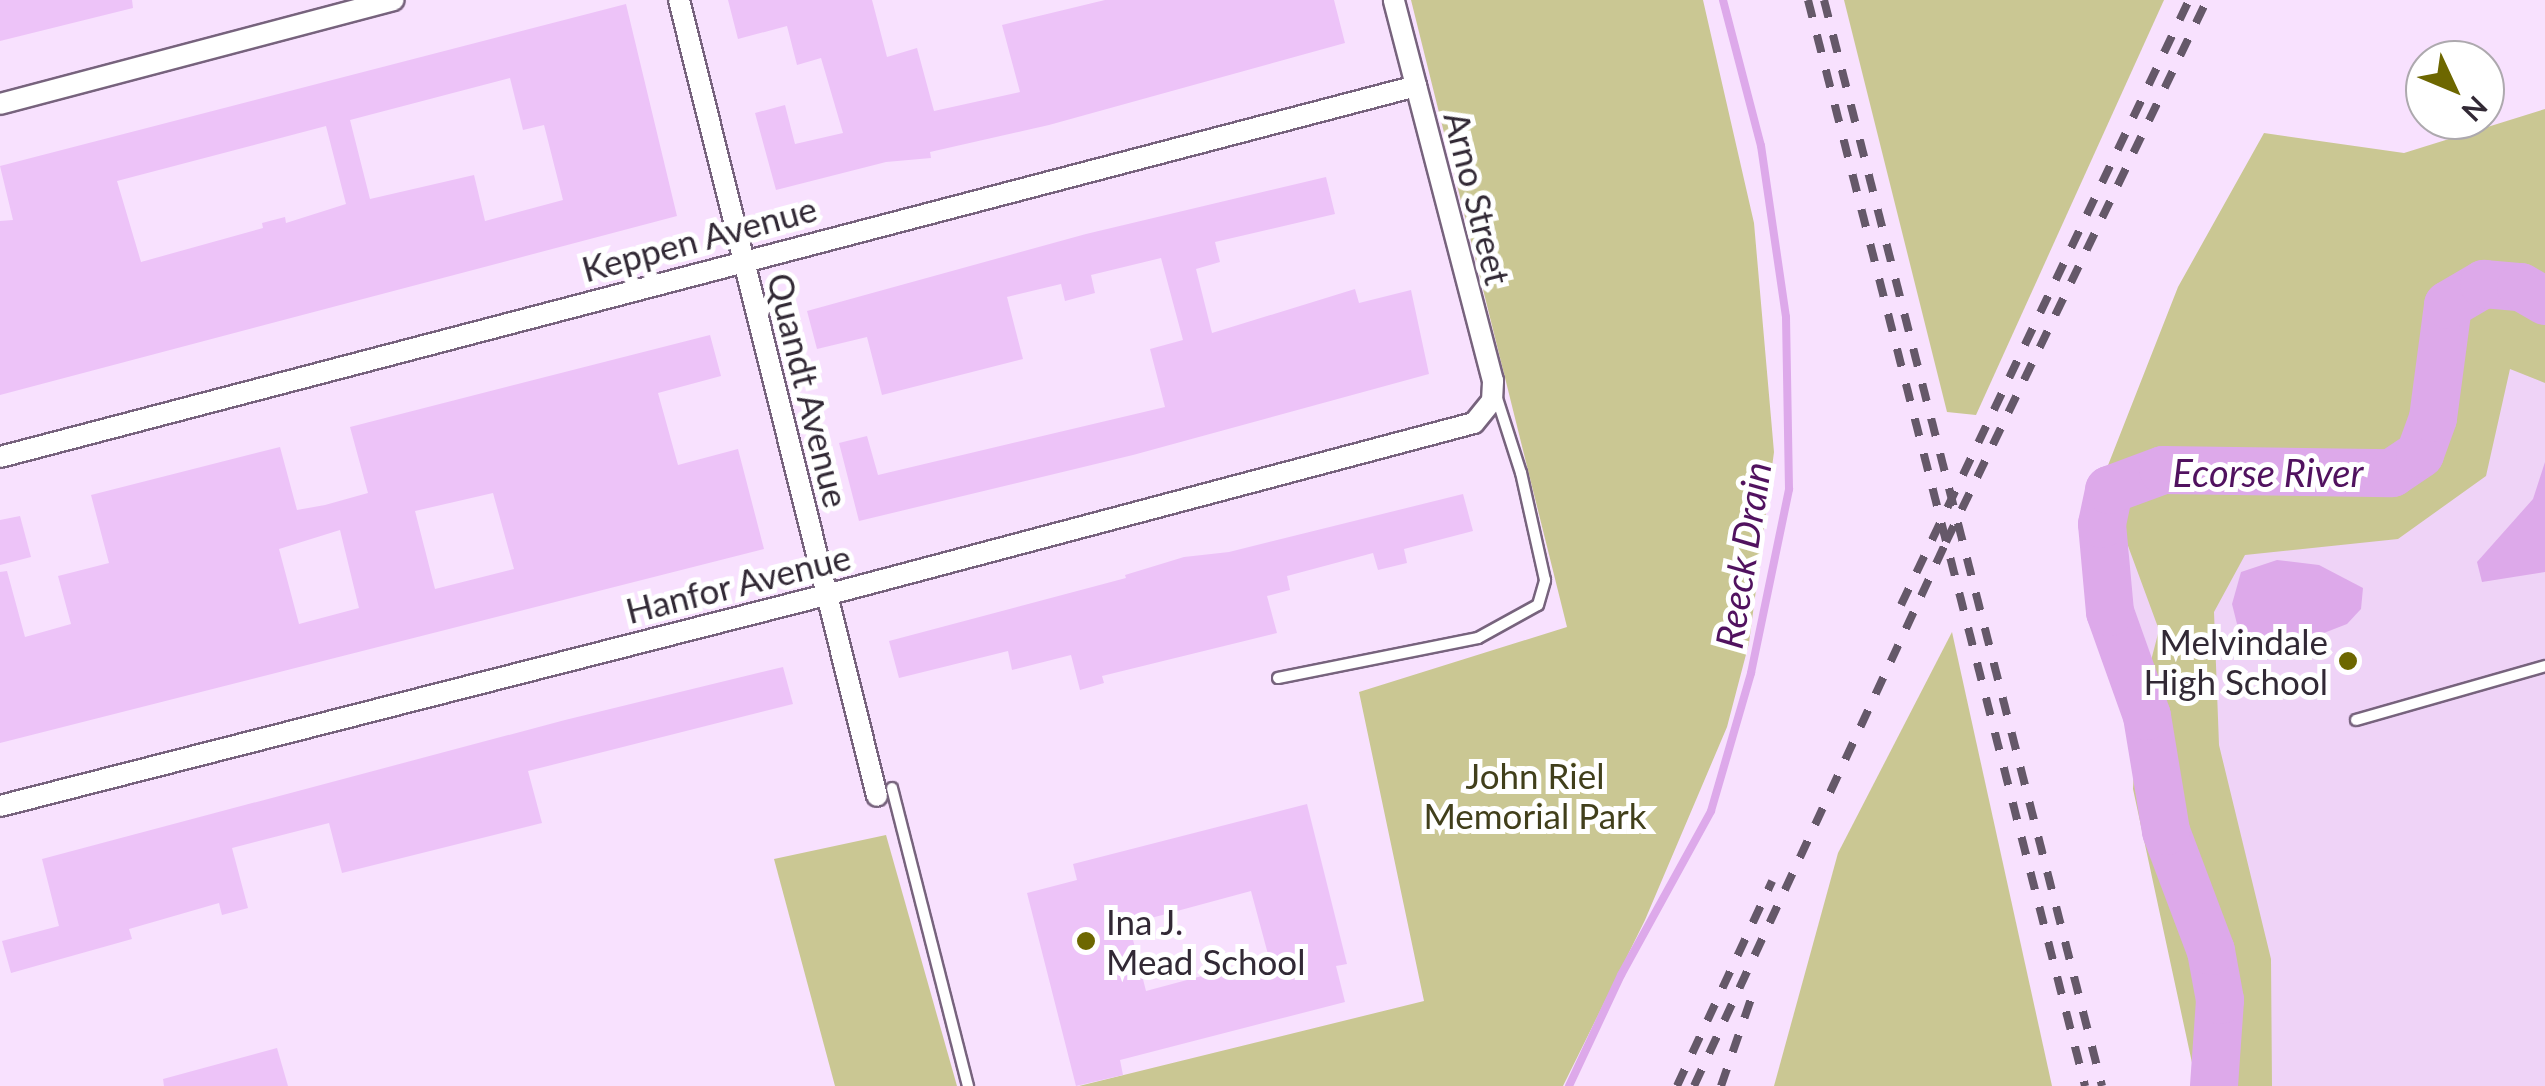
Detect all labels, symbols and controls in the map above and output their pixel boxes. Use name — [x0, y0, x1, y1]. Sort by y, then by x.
north arrow — [2405, 40, 2505, 140]
text: N — [2455, 90, 2495, 129]
street label: Arno Street — [1436, 107, 1520, 289]
street label: Keppen Avenue — [576, 186, 822, 290]
street label: Quandt Avenue — [759, 268, 859, 512]
water label: Ecorse River — [2173, 450, 2363, 496]
water label: Reeck Drain — [1706, 458, 1780, 652]
street label: Hanfor Avenue — [620, 535, 856, 631]
place label: Melvindale High School — [2143, 620, 2328, 702]
marker: Melvindale High School — [2337, 650, 2359, 672]
park label: John Riel Memorial Park — [1423, 754, 1647, 836]
place label: Ina J. Mead School — [1106, 900, 1305, 982]
marker: Ina J. Mead School — [1075, 930, 1097, 952]

